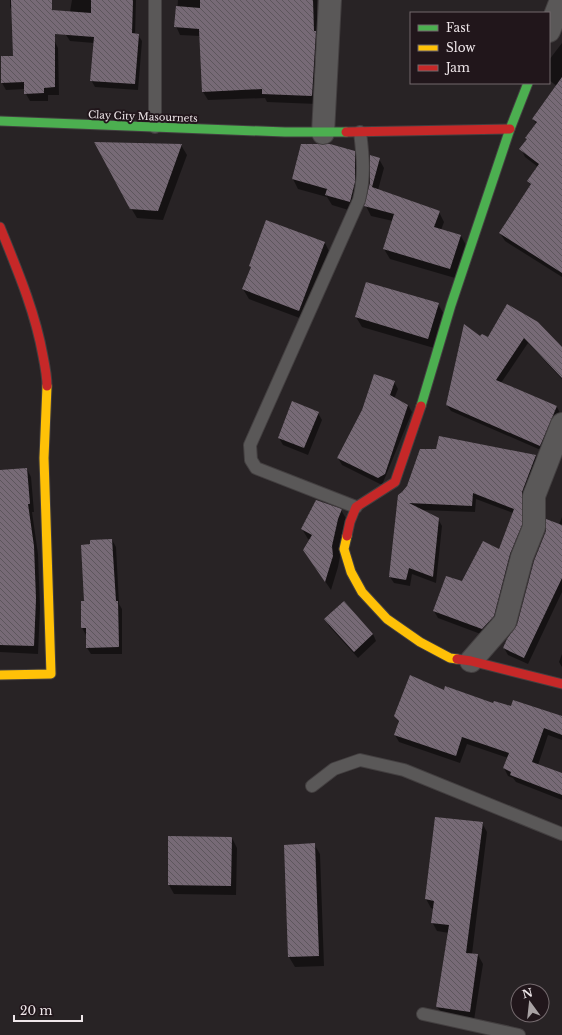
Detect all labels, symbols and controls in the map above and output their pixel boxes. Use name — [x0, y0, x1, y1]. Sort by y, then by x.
legend — [410, 12, 550, 84]
text: Fast — [446, 20, 471, 35]
text: Slow — [446, 40, 476, 55]
text: Jam — [444, 60, 470, 75]
street label: Clay City Masournets — [88, 108, 198, 125]
north arrow — [510, 983, 550, 1023]
text: N — [521, 985, 535, 1001]
scale bar — [14, 997, 82, 1023]
text: 20 m — [20, 1003, 52, 1018]

